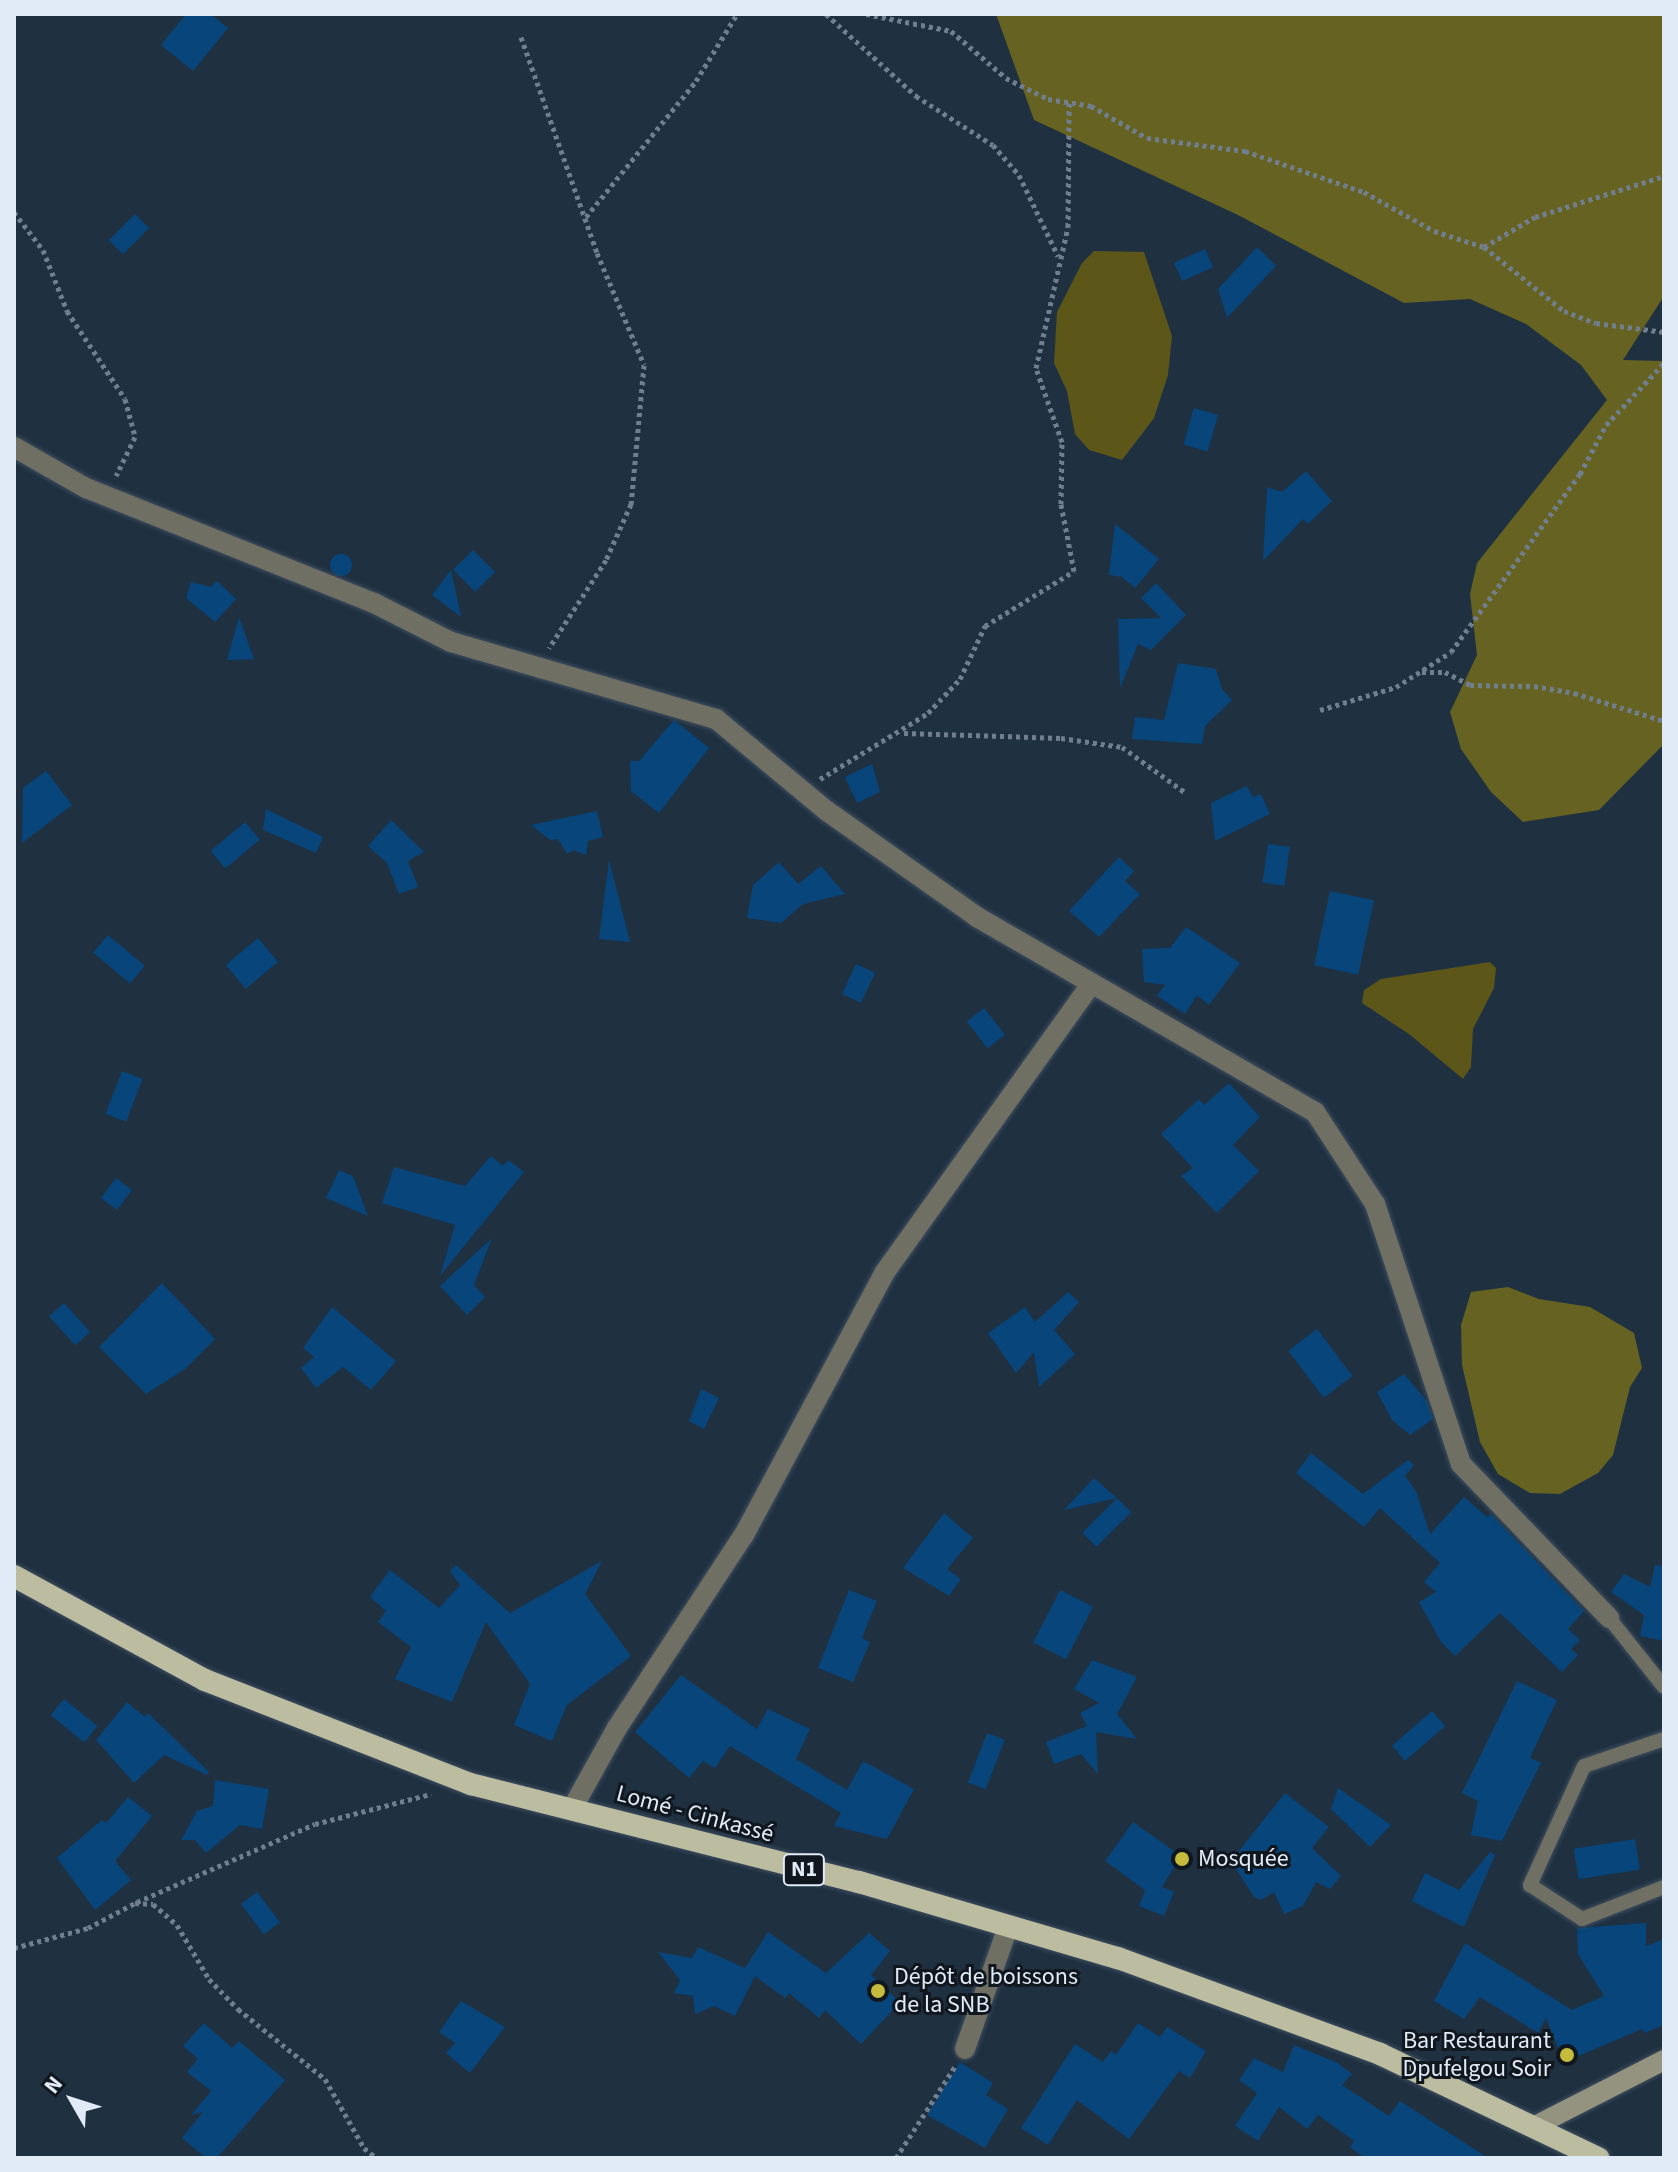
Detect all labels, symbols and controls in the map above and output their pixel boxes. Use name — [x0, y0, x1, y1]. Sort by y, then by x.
street label: Lomé - Cinkassé — [613, 1779, 777, 1849]
place label: Mosquée — [1198, 1845, 1289, 1873]
marker: Mosquée — [1173, 1850, 1191, 1868]
road number: N1 — [782, 1852, 826, 1888]
place label: Dépôt de boissons de la SNB — [894, 1963, 1078, 2019]
marker: Dépôt de boissons de la SNB — [869, 1982, 887, 2000]
place label: Bar Restaurant Dpufelgou Soir — [1402, 2027, 1551, 2083]
marker: Bar Restaurant Dpufelgou Soir — [1558, 2046, 1576, 2064]
north arrow — [32, 2060, 112, 2140]
text: N — [36, 2069, 70, 2101]

